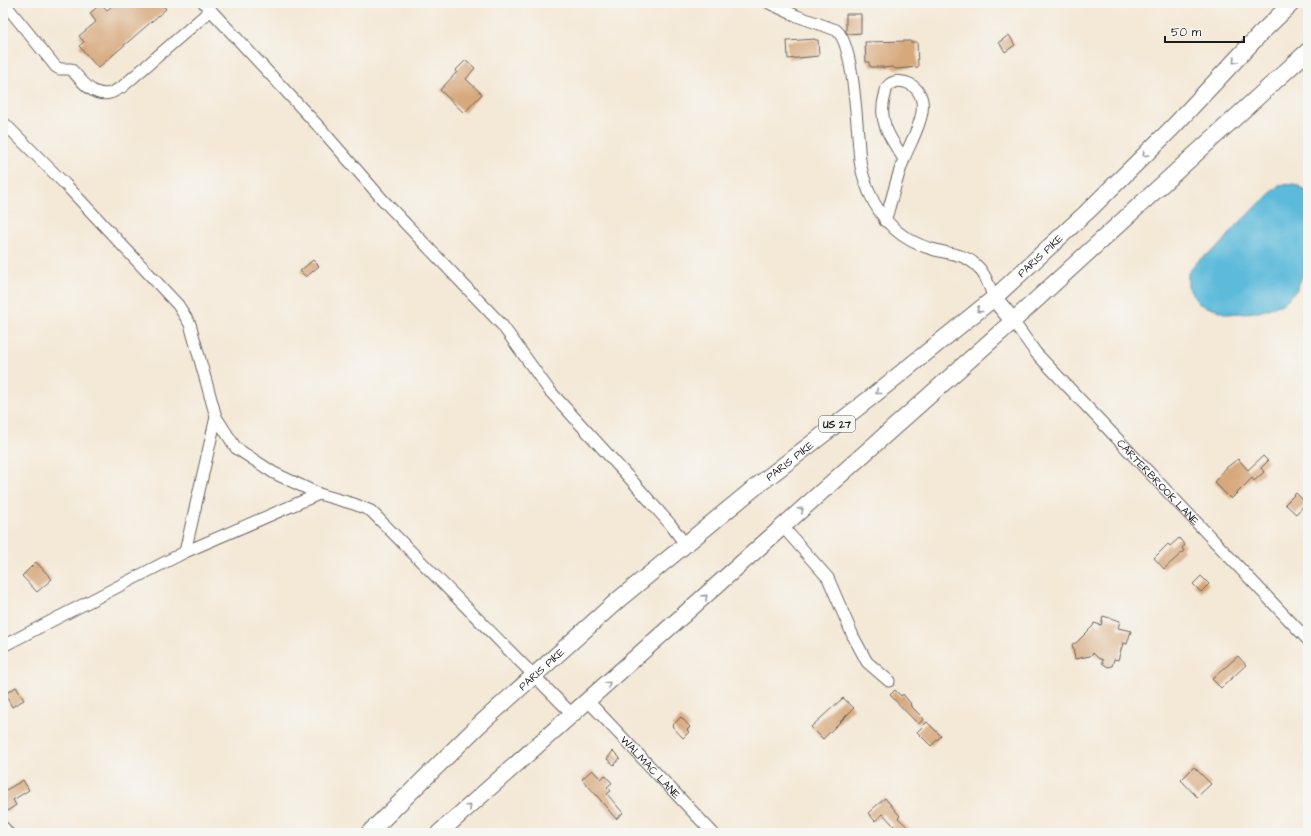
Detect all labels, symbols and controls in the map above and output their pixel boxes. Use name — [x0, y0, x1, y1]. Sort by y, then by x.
scale bar — [1165, 18, 1244, 44]
text: 50 m — [1171, 24, 1202, 41]
one-way arrow — [1233, 56, 1240, 64]
one-way arrow — [1142, 149, 1150, 157]
street label: PARIS PIKE — [1014, 231, 1067, 281]
one-way arrow — [977, 306, 984, 313]
one-way arrow — [876, 387, 883, 394]
road number: US 27 — [819, 416, 855, 432]
street label: CARTERBROOK LANE — [1113, 436, 1203, 529]
street label: PARIS PIKE — [763, 437, 817, 484]
one-way arrow — [797, 508, 804, 515]
one-way arrow — [700, 595, 707, 602]
street label: PARIS PIKE — [515, 644, 568, 694]
one-way arrow — [603, 681, 611, 688]
street label: WALMAC LANE — [617, 733, 684, 803]
one-way arrow — [464, 805, 471, 812]

